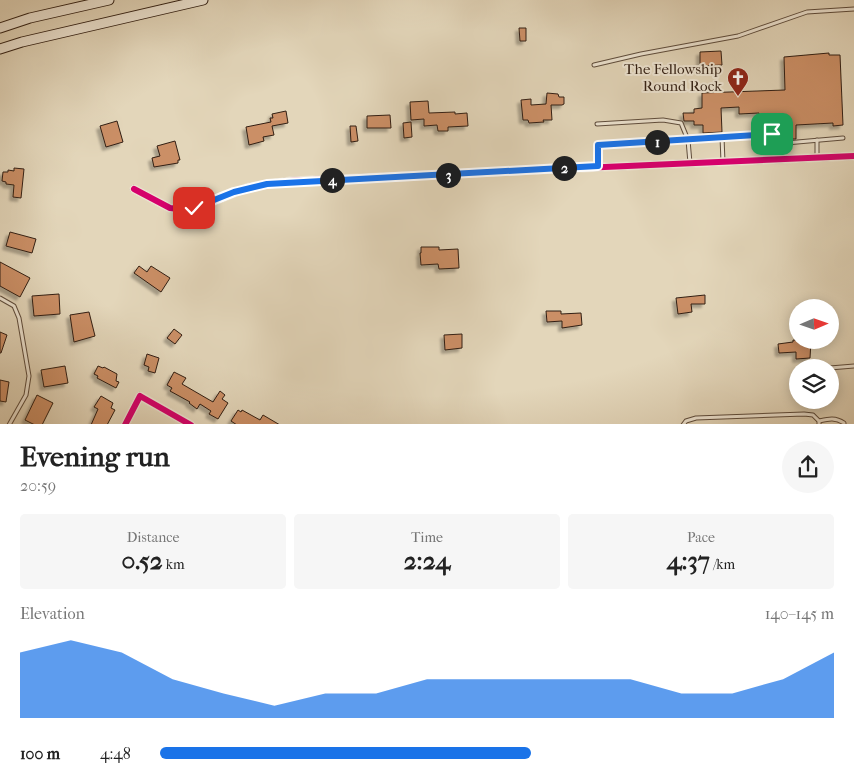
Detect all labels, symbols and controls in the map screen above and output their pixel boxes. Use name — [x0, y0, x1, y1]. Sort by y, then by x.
place label: The Fellowship Round Rock — [624, 60, 722, 95]
church icon: The Fellowship Round Rock — [726, 66, 750, 97]
pin — [751, 113, 793, 155]
icon: arrive — [758, 120, 786, 148]
pin: 1 — [644, 130, 670, 154]
text: 1 — [655, 134, 660, 151]
pin: 2 — [552, 156, 576, 180]
text: 2 — [561, 160, 568, 177]
pin: 3 — [436, 162, 460, 188]
text: 3 — [446, 167, 451, 184]
pin: 4 — [320, 168, 344, 192]
text: 4 — [328, 172, 337, 189]
pin — [173, 187, 215, 229]
icon: check — [180, 194, 208, 222]
north arrow — [789, 299, 839, 349]
map controls — [789, 299, 839, 409]
button: layers — [789, 359, 839, 409]
text: Evening run — [20, 440, 170, 473]
button: share — [782, 441, 834, 493]
text: 20:59 — [20, 476, 56, 495]
text: Distance — [127, 529, 179, 546]
text: Time — [411, 529, 443, 546]
text: Pace — [687, 529, 715, 546]
text: 0.52 — [121, 546, 163, 575]
text: 2:24 — [404, 546, 450, 575]
text: 4:37 — [667, 546, 710, 575]
text: km — [163, 556, 185, 573]
text: /km — [710, 556, 735, 573]
text: Elevation — [20, 604, 85, 623]
text: 140–145 m — [765, 604, 834, 623]
text: 100 m — [20, 744, 60, 763]
text: 4:48 — [100, 744, 131, 763]

